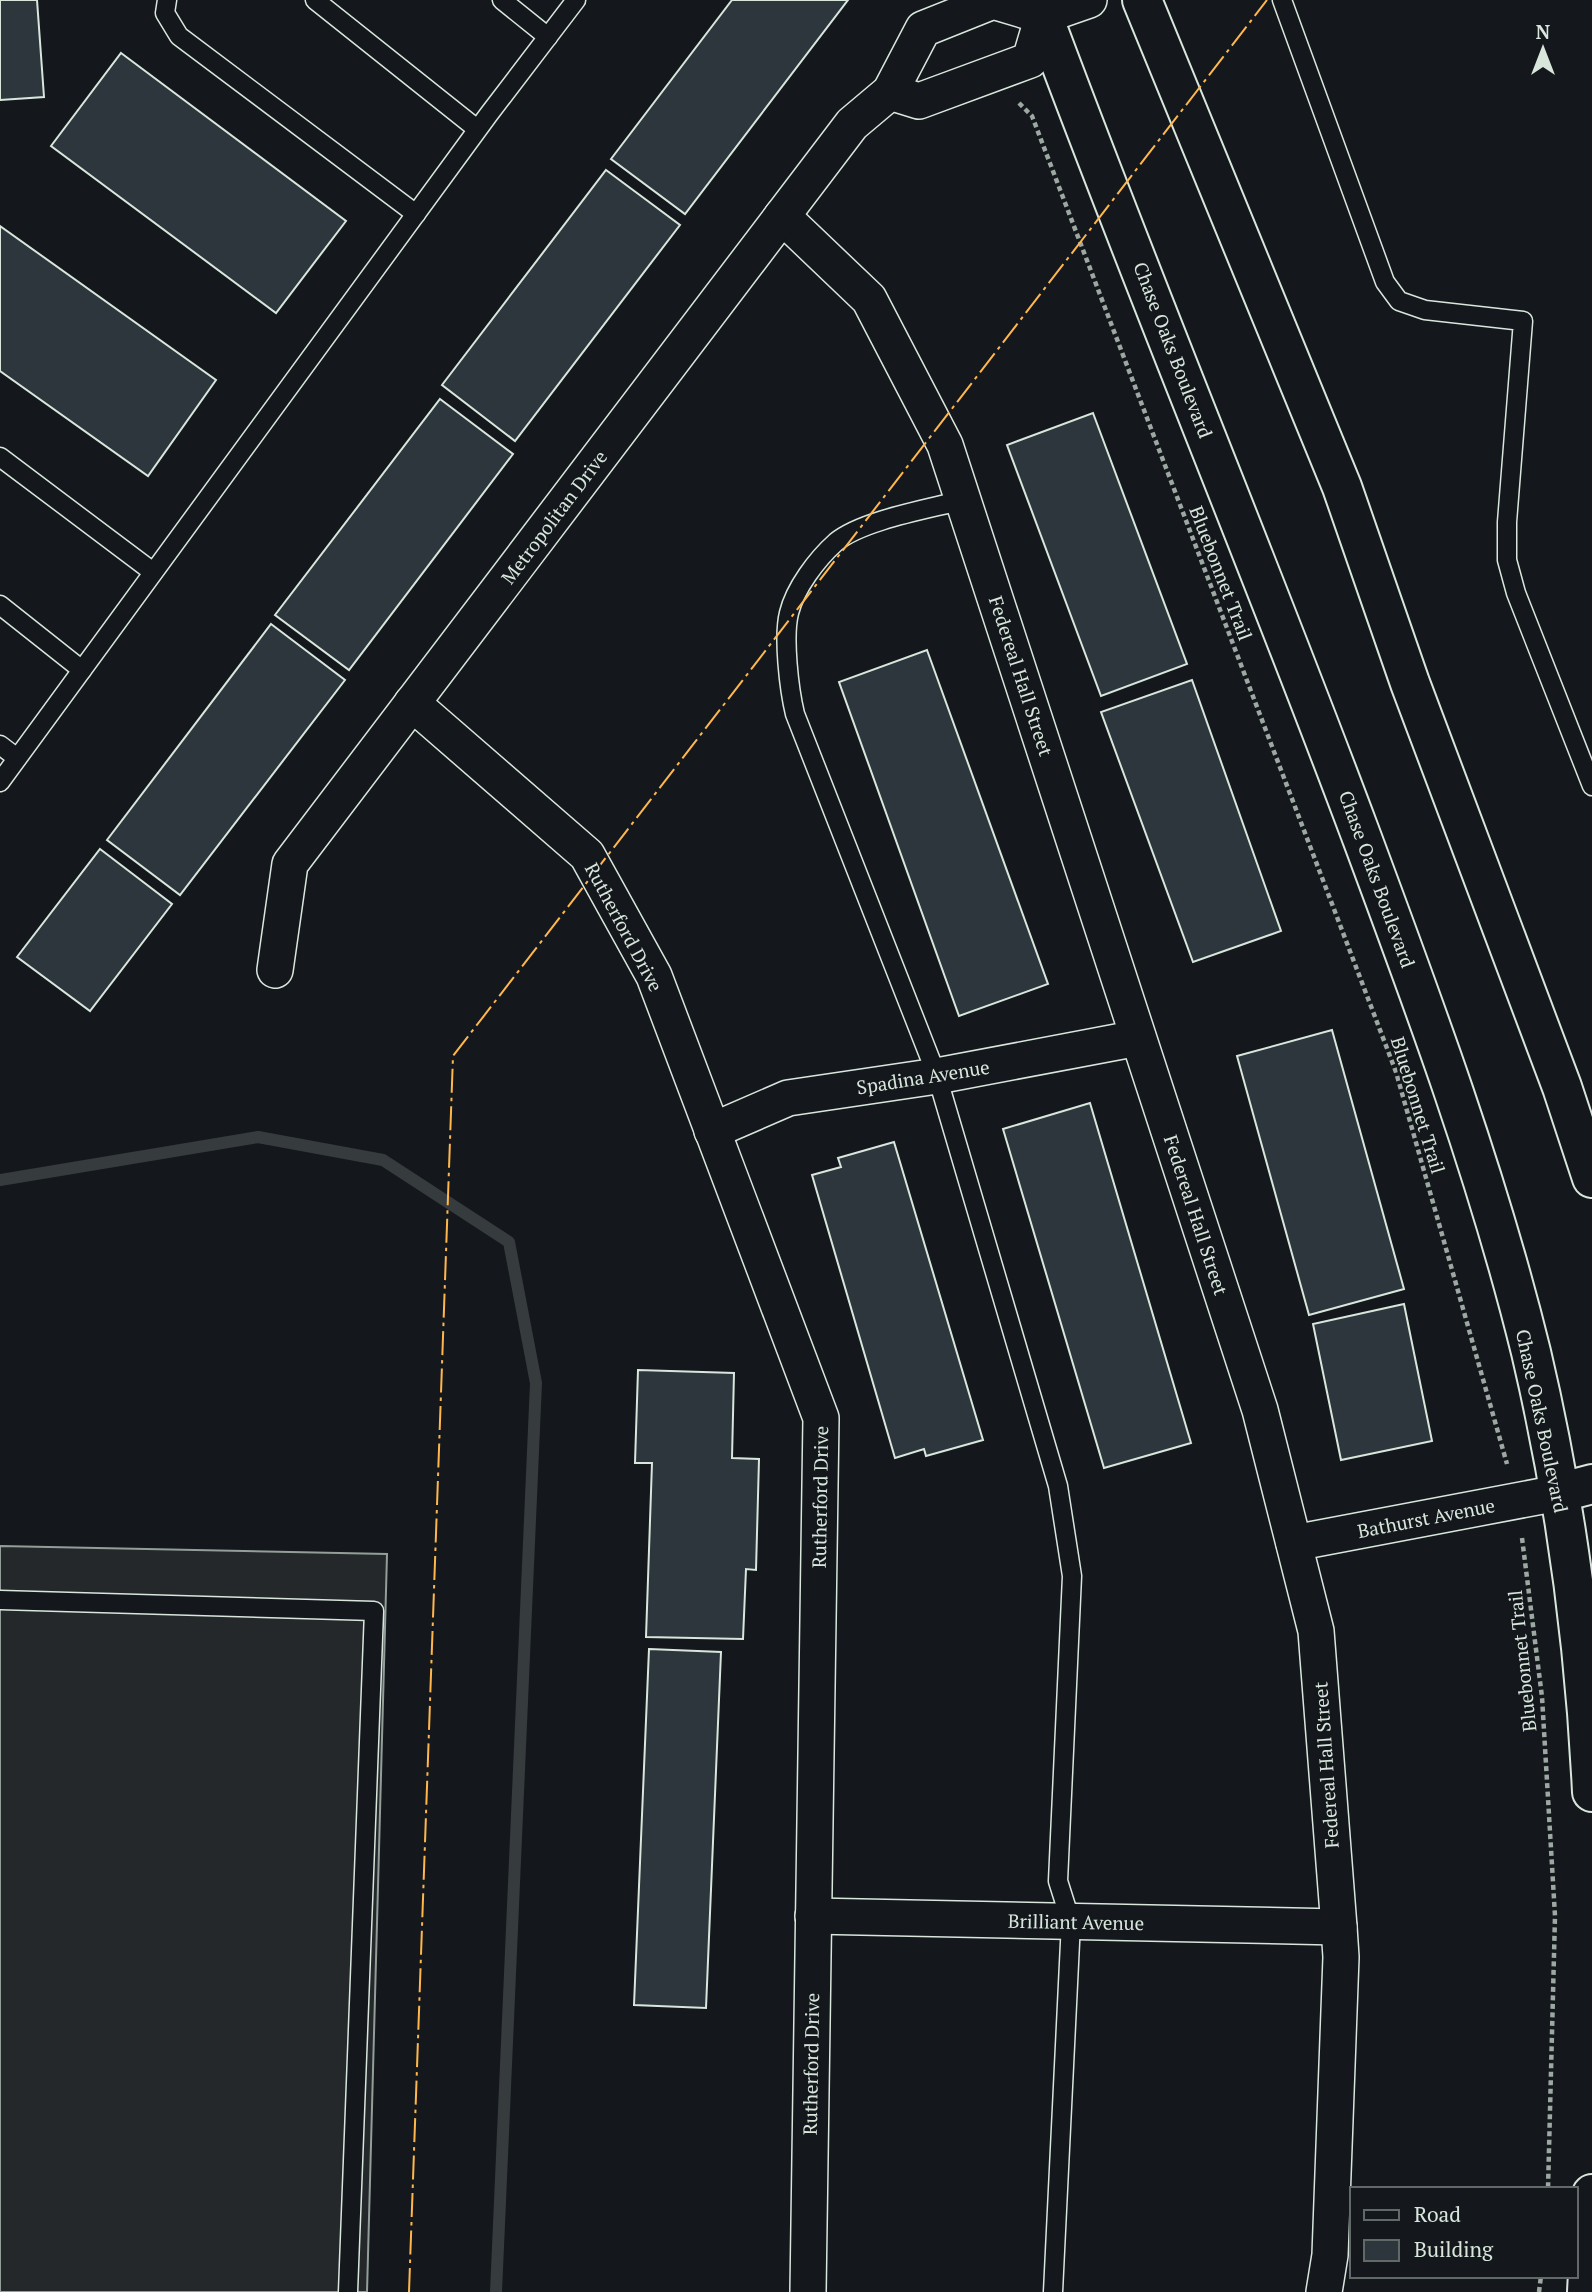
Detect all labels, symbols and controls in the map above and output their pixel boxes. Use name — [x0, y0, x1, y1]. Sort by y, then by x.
north arrow — [1508, 14, 1578, 84]
text: N — [1536, 19, 1551, 44]
street label: Chase Oaks Boulevard — [1128, 258, 1219, 442]
street label: Metropolitan Drive — [495, 445, 612, 589]
street label: Bluebonnet Trail — [1184, 502, 1259, 644]
street label: Federeal Hall Street — [984, 593, 1059, 759]
street label: Chase Oaks Boulevard — [1334, 787, 1421, 971]
street label: Rutherford Drive — [580, 858, 669, 996]
street label: Bluebonnet Trail — [1386, 1033, 1451, 1176]
street label: Spadina Avenue — [855, 1054, 991, 1099]
street label: Federeal Hall Street — [1159, 1132, 1234, 1298]
street label: Chase Oaks Boulevard — [1511, 1327, 1574, 1515]
street label: Rutherford Drive — [806, 1426, 833, 1568]
street label: Bathurst Avenue — [1355, 1492, 1497, 1543]
street label: Bluebonnet Trail — [1502, 1589, 1541, 1733]
street label: Federeal Hall Street — [1307, 1681, 1344, 1849]
street label: Brilliant Avenue — [1008, 1908, 1144, 1935]
street label: Rutherford Drive — [797, 1993, 824, 2135]
legend — [1350, 2187, 1578, 2278]
text: Road — [1414, 2200, 1461, 2228]
text: Building — [1414, 2235, 1494, 2263]

